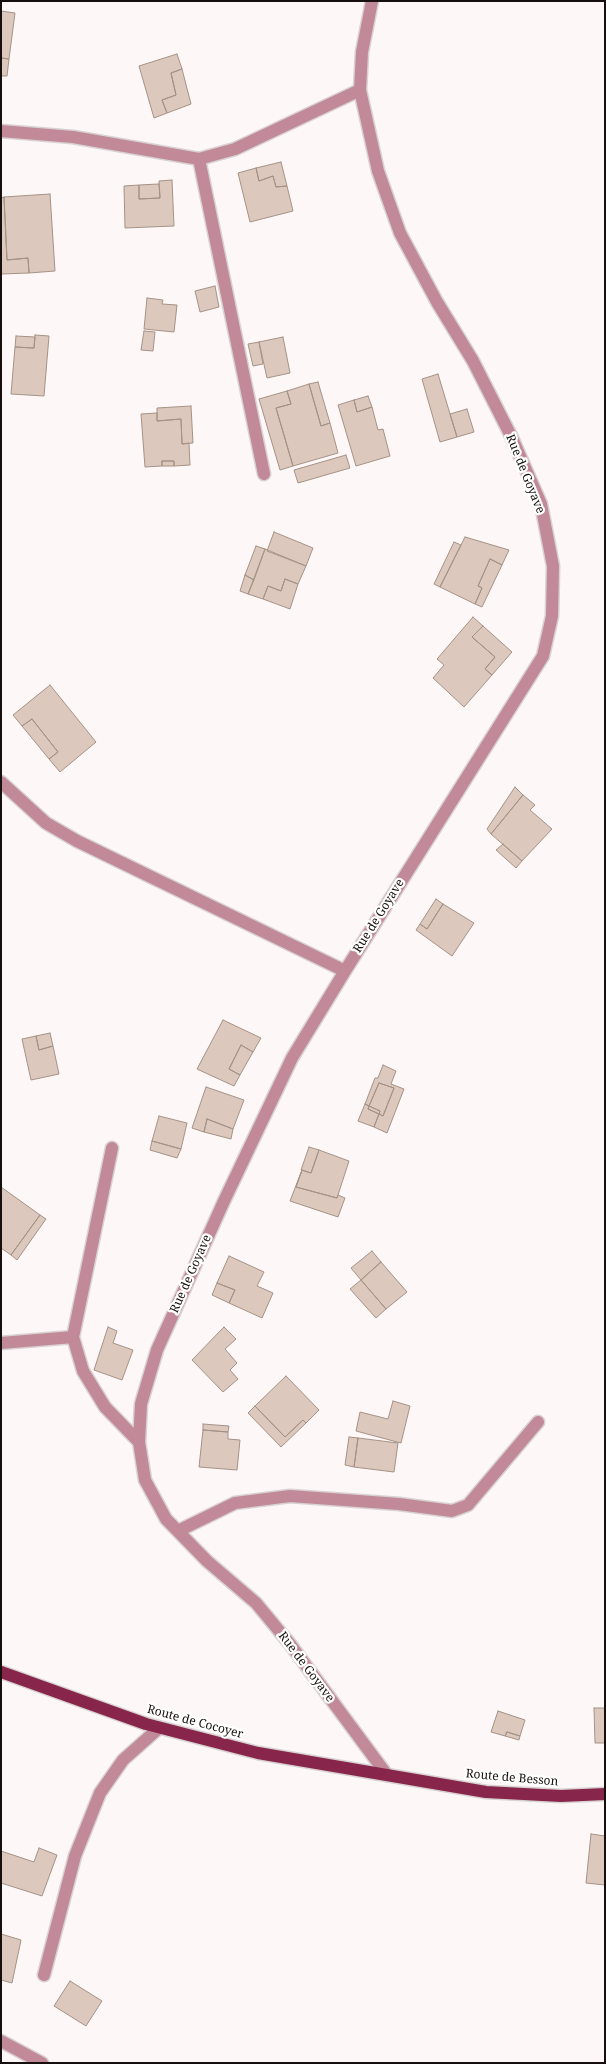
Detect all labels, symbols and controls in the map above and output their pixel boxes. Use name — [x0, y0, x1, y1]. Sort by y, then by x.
street label: Rue de Goyave — [503, 432, 547, 516]
street label: Rue de Goyave — [351, 877, 407, 955]
street label: Rue de Goyave — [167, 1233, 215, 1315]
street label: Rue de Goyave — [275, 1629, 337, 1705]
street label: Route de Cocoyer — [145, 1702, 245, 1742]
street label: Route de Besson — [465, 1767, 559, 1789]

